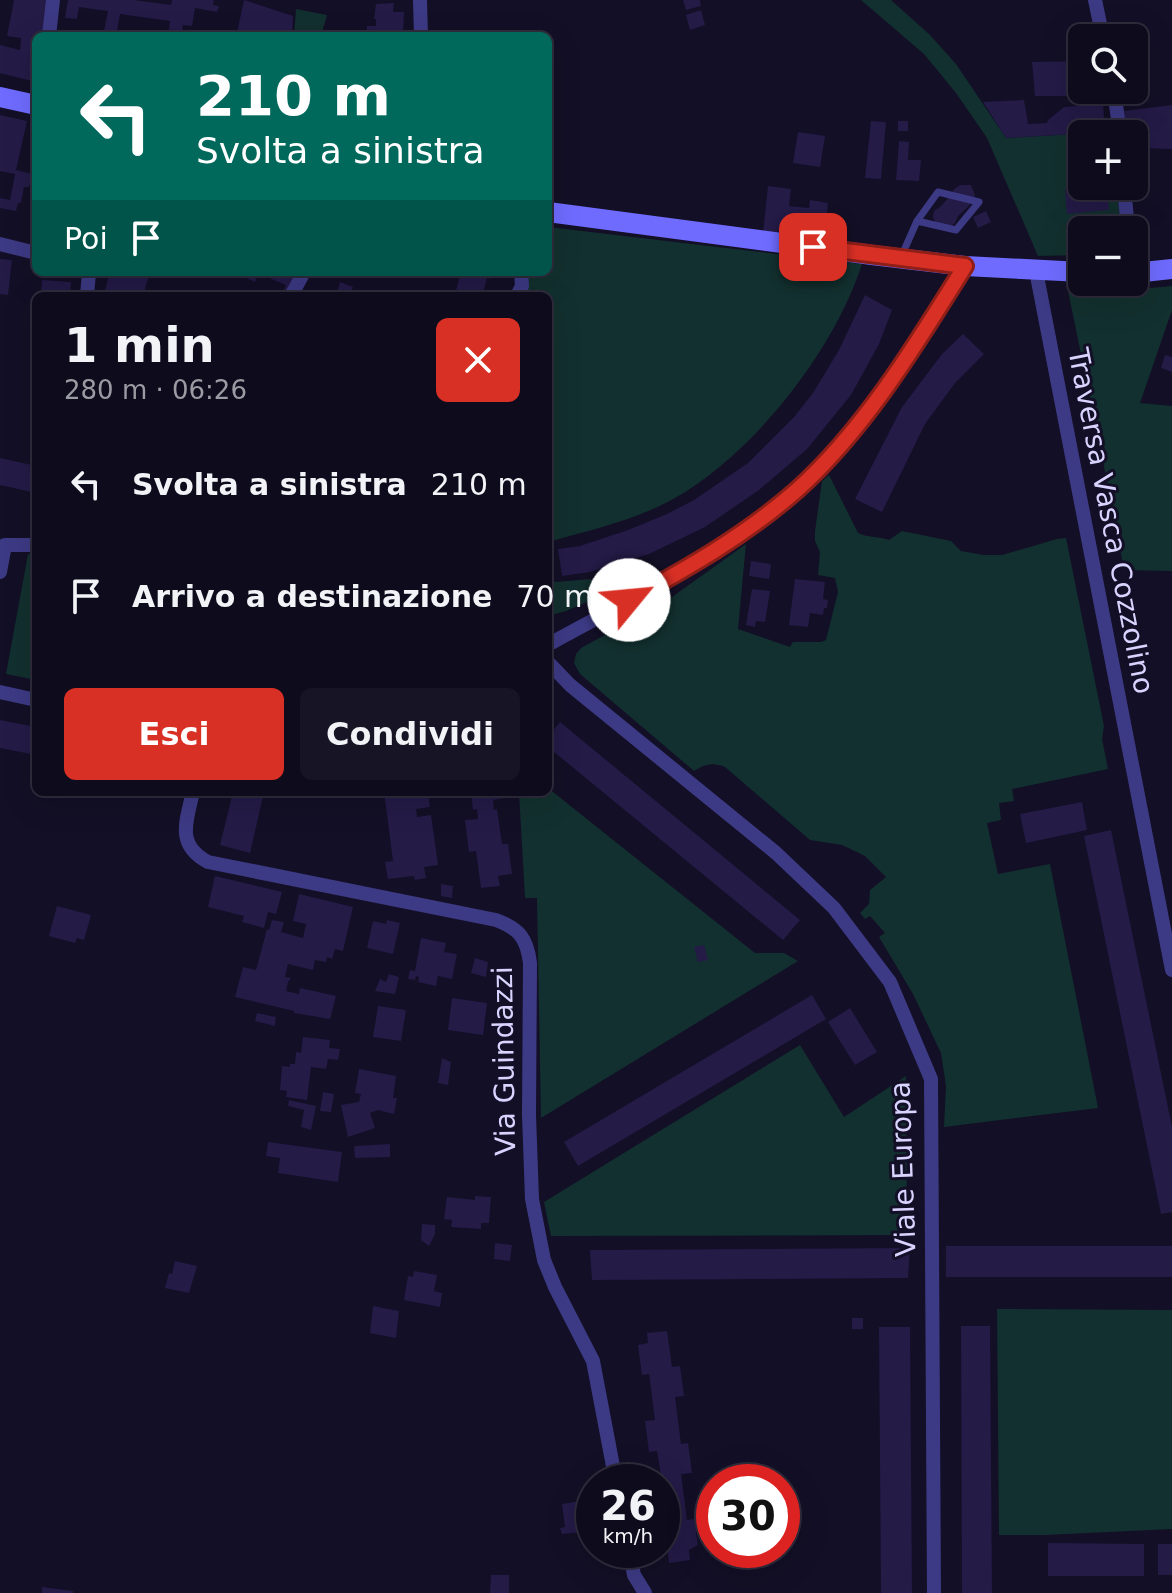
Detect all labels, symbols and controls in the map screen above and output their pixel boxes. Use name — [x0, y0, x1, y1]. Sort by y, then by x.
map controls — [1068, 24, 1148, 296]
button: search — [1068, 24, 1148, 104]
text: 210 m — [196, 63, 391, 128]
icon: left — [64, 64, 168, 168]
button: + — [1068, 120, 1148, 200]
text: Svolta a sinistra — [196, 130, 485, 171]
pin — [779, 213, 847, 281]
icon: arrive — [124, 216, 168, 260]
button: − — [1068, 216, 1148, 296]
text: Poi — [64, 221, 108, 256]
icon: arrive — [791, 225, 835, 269]
text: 1 min — [64, 317, 215, 373]
button: close — [436, 318, 520, 402]
street label: Traversa Vasca Cozzolino — [1061, 344, 1161, 697]
text: 280 m · 06:26 — [64, 375, 247, 405]
icon: left — [64, 462, 108, 506]
text: Svolta a sinistra — [132, 467, 407, 502]
text: 210 m — [431, 467, 527, 502]
position arrow — [587, 558, 671, 642]
icon: arrive — [64, 574, 108, 618]
text: Arrivo a destinazione — [132, 579, 492, 614]
text: 70 m — [516, 579, 593, 614]
button: Esci — [64, 688, 284, 780]
button: Condividi — [300, 688, 520, 780]
street label: Via Guindazzi — [486, 966, 522, 1156]
street label: Viale Europa — [883, 1081, 923, 1257]
speed limit sign: 30 — [696, 1464, 800, 1568]
text: 26 — [600, 1483, 656, 1529]
text: km/h — [603, 1524, 653, 1548]

